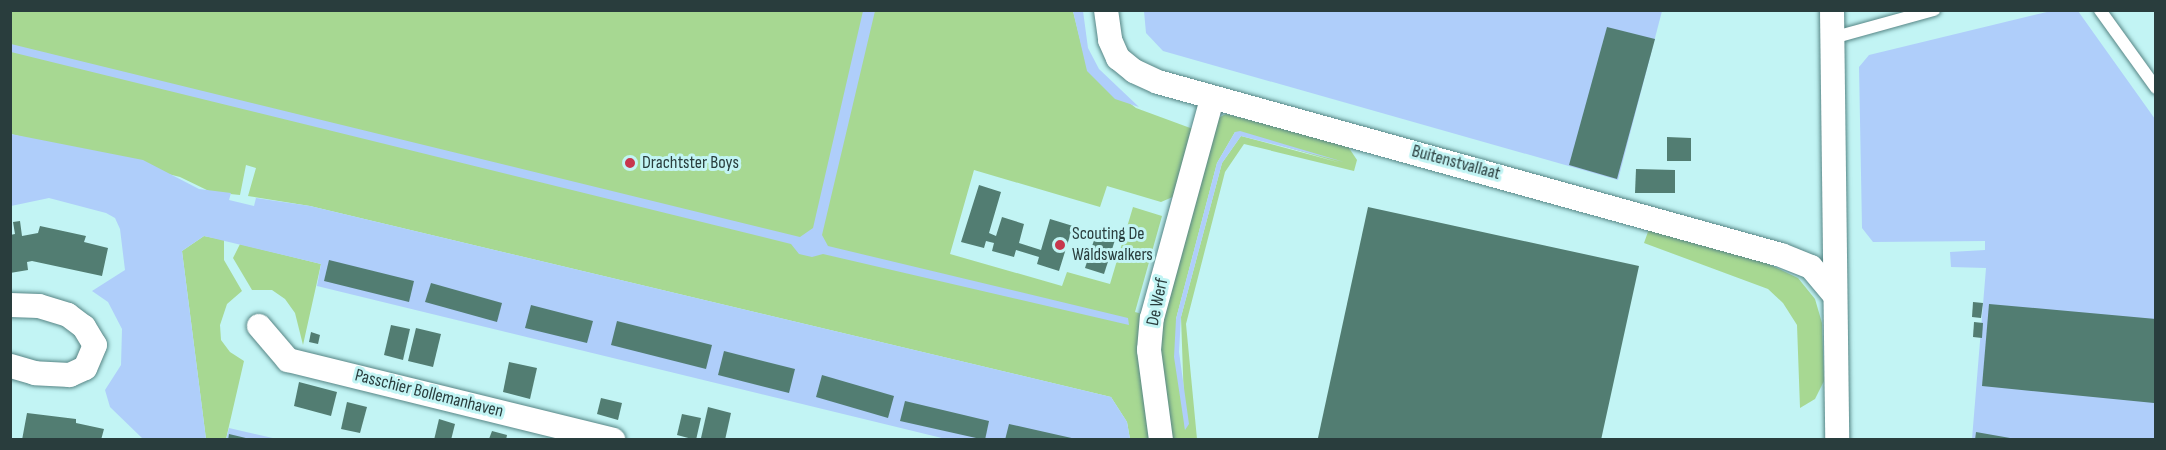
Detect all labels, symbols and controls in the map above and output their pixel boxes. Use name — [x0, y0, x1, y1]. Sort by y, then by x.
street label: Buitenstvallaat — [1409, 141, 1503, 185]
place label: Drachtster Boys — [642, 152, 739, 174]
marker: Drachtster Boys — [623, 156, 637, 170]
place label: Scouting De Wâldswalkers — [1072, 224, 1153, 266]
marker: Scouting De Wâldswalkers — [1053, 238, 1067, 252]
street label: De Werf — [1142, 276, 1174, 328]
street label: Passchier Bollemanhaven — [352, 365, 506, 423]

